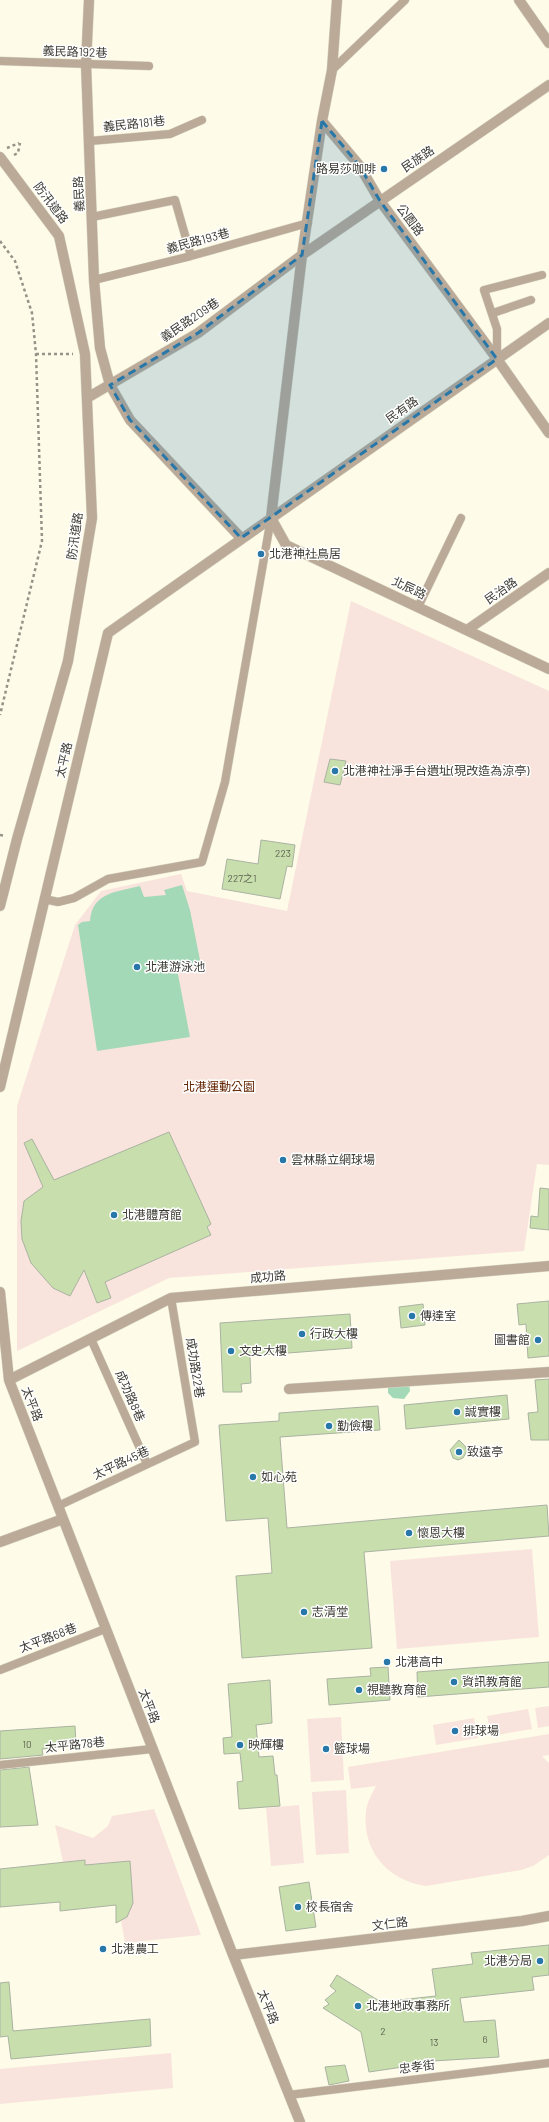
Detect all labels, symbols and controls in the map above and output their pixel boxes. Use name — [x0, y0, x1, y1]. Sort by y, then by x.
street label: 義民路192巷 — [42, 43, 108, 59]
street label: 義民路181巷 — [102, 113, 166, 133]
street label: 民族路 — [399, 142, 436, 174]
place label: 路易莎咖啡 — [316, 161, 376, 175]
marker: 路易莎咖啡 — [379, 164, 389, 174]
street label: 義民路 — [70, 176, 86, 212]
street label: 防汛道路 — [32, 179, 72, 226]
street label: 公園路 — [394, 201, 427, 238]
street label: 義民路193巷 — [165, 225, 231, 255]
street label: 義民路209巷 — [158, 295, 221, 344]
street label: 民有路 — [383, 393, 420, 425]
street label: 防汛道路 — [64, 511, 84, 561]
place label: 北港神社鳥居 — [269, 546, 341, 560]
marker: 北港神社鳥居 — [256, 549, 266, 559]
street label: 北辰路 — [390, 573, 429, 601]
street label: 民治路 — [482, 574, 519, 606]
street label: 太平路 — [52, 741, 74, 779]
place label: 北港神社淨手台遺址(現改造為涼亭) — [343, 763, 530, 777]
marker: 北港神社淨手台遺址(現改造為涼亭) — [330, 766, 340, 776]
house number: 223 — [275, 847, 291, 859]
house number: 227之1 — [228, 872, 256, 884]
place label: 北港游泳池 — [145, 959, 205, 973]
marker: 北港游泳池 — [132, 962, 142, 972]
park label: 北港運動公園 — [183, 1079, 255, 1093]
place label: 雲林縣立網球場 — [291, 1152, 375, 1166]
marker: 雲林縣立網球場 — [278, 1155, 288, 1165]
place label: 北港體育館 — [122, 1207, 182, 1221]
marker: 北港體育館 — [109, 1210, 119, 1220]
street label: 成功路 — [249, 1267, 286, 1285]
place label: 傳達室 — [420, 1308, 456, 1322]
marker: 傳達室 — [407, 1311, 417, 1321]
place label: 行政大樓 — [310, 1326, 358, 1340]
marker: 行政大樓 — [297, 1329, 307, 1339]
place label: 圖書館 — [494, 1332, 530, 1346]
marker: 圖書館 — [533, 1335, 543, 1345]
street label: 成功路22巷 — [184, 1337, 208, 1399]
place label: 文史大樓 — [239, 1343, 287, 1357]
marker: 文史大樓 — [226, 1346, 236, 1356]
street label: 成功路8巷 — [113, 1368, 148, 1423]
street label: 太平路 — [20, 1384, 46, 1423]
place label: 誠實樓 — [465, 1404, 501, 1418]
marker: 誠實樓 — [452, 1407, 462, 1417]
place label: 勤儉樓 — [337, 1418, 373, 1432]
marker: 勤儉樓 — [324, 1421, 334, 1431]
street label: 太平路45巷 — [90, 1443, 151, 1481]
place label: 致遠亭 — [467, 1444, 503, 1458]
marker: 致遠亭 — [454, 1447, 464, 1457]
place label: 如心苑 — [261, 1469, 297, 1483]
marker: 如心苑 — [248, 1472, 258, 1482]
place label: 懷恩大樓 — [417, 1525, 465, 1539]
marker: 懷恩大樓 — [404, 1528, 414, 1538]
place label: 志清堂 — [312, 1604, 348, 1618]
marker: 志清堂 — [299, 1607, 309, 1617]
street label: 太平路68巷 — [17, 1620, 78, 1654]
place label: 北港高中 — [395, 1654, 443, 1668]
marker: 北港高中 — [382, 1657, 392, 1667]
place label: 資訊教育館 — [462, 1674, 522, 1688]
marker: 資訊教育館 — [449, 1677, 459, 1687]
place label: 視聽教育館 — [367, 1682, 427, 1696]
marker: 視聽教育館 — [354, 1685, 364, 1695]
street label: 太平路 — [137, 1686, 163, 1725]
place label: 排球場 — [463, 1723, 499, 1737]
marker: 排球場 — [450, 1726, 460, 1736]
street label: 太平路78巷 — [44, 1734, 105, 1754]
place label: 映輝樓 — [248, 1737, 284, 1751]
house number: 10 — [22, 1738, 32, 1750]
marker: 映輝樓 — [235, 1740, 245, 1750]
place label: 籃球場 — [334, 1741, 370, 1755]
marker: 籃球場 — [321, 1744, 331, 1754]
place label: 校長宿舍 — [306, 1899, 354, 1913]
marker: 校長宿舍 — [293, 1902, 303, 1912]
street label: 文仁路 — [371, 1914, 409, 1932]
place label: 北港農工 — [111, 1941, 159, 1955]
marker: 北港農工 — [98, 1944, 108, 1954]
place label: 北港分局 — [484, 1953, 532, 1967]
marker: 北港分局 — [535, 1956, 545, 1966]
street label: 太平路 — [256, 1987, 282, 2026]
place label: 北港地政事務所 — [366, 1998, 450, 2012]
marker: 北港地政事務所 — [353, 2001, 363, 2011]
house number: 2 — [380, 2025, 386, 2037]
house number: 6 — [482, 2033, 488, 2045]
house number: 13 — [430, 2036, 438, 2048]
street label: 忠孝街 — [398, 2057, 436, 2075]

